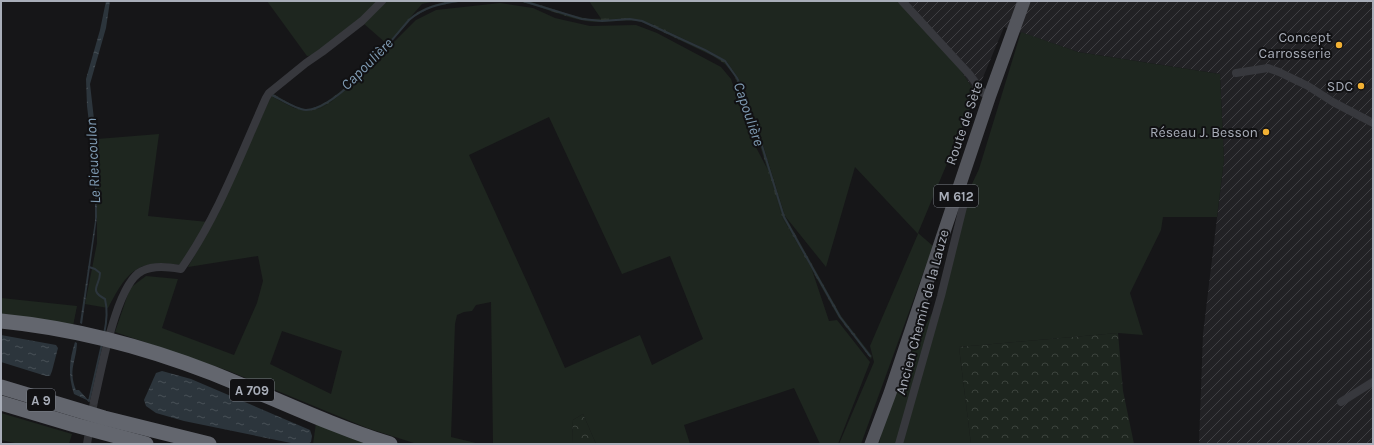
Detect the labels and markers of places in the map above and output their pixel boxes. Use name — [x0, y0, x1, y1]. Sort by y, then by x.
place label: Concept Carrosserie — [1259, 29, 1331, 62]
marker: Concept Carrosserie — [1334, 40, 1344, 50]
place label: SDC — [1327, 78, 1353, 95]
marker: SDC — [1356, 81, 1366, 91]
place label: Réseau J. Besson — [1150, 124, 1258, 141]
marker: Réseau J. Besson — [1261, 127, 1271, 137]

